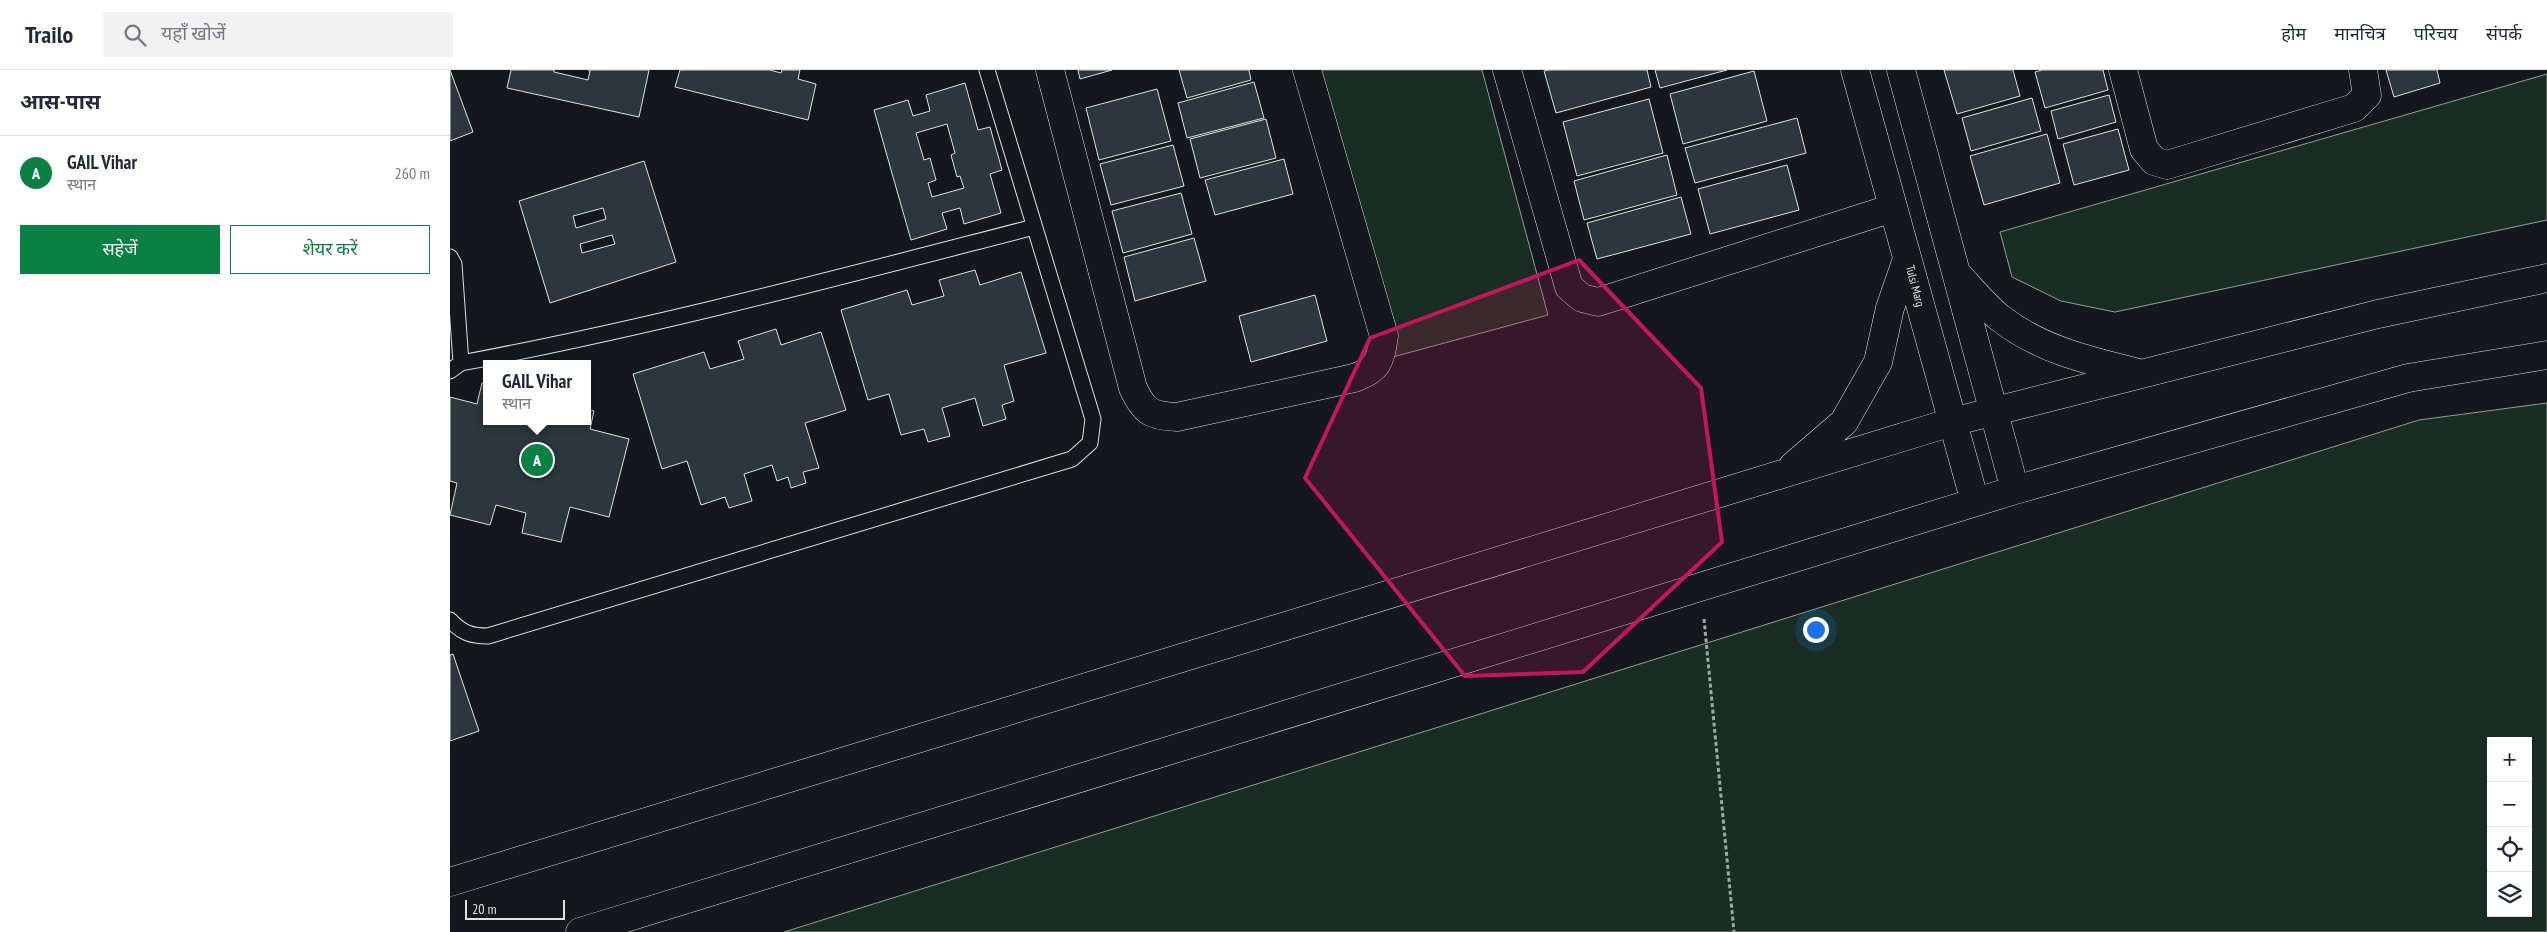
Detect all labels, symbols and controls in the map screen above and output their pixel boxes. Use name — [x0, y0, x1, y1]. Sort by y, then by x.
search box — [103, 12, 453, 57]
text: Trailo — [25, 19, 73, 50]
icon: search — [121, 21, 149, 49]
text: यहाँ खोजें — [161, 21, 226, 45]
text: होम — [2281, 22, 2306, 45]
text: मानचित्र — [2334, 22, 2386, 45]
text: परिचय — [2414, 22, 2458, 45]
text: संपर्क — [2486, 22, 2522, 45]
text: आस-पास — [20, 88, 100, 115]
text: GAIL Vihar — [67, 150, 137, 174]
text: A — [32, 163, 40, 183]
text: 260 m — [395, 163, 430, 183]
text: स्थान — [67, 174, 96, 194]
button: सहेजें — [20, 225, 220, 274]
button: शेयर करें — [230, 225, 430, 274]
street label: Tulsi Marg — [1903, 263, 1928, 308]
popup — [483, 360, 591, 425]
text: GAIL Vihar — [502, 369, 572, 393]
text: स्थान — [502, 393, 531, 413]
pin: A — [521, 441, 553, 479]
your location — [1803, 617, 1829, 643]
map controls — [2487, 737, 2532, 917]
button: + — [2487, 737, 2532, 782]
button: − — [2487, 782, 2532, 827]
button: locate — [2487, 827, 2532, 872]
button: layers — [2487, 872, 2532, 917]
scale bar — [465, 897, 565, 920]
text: 20 m — [472, 900, 497, 918]

